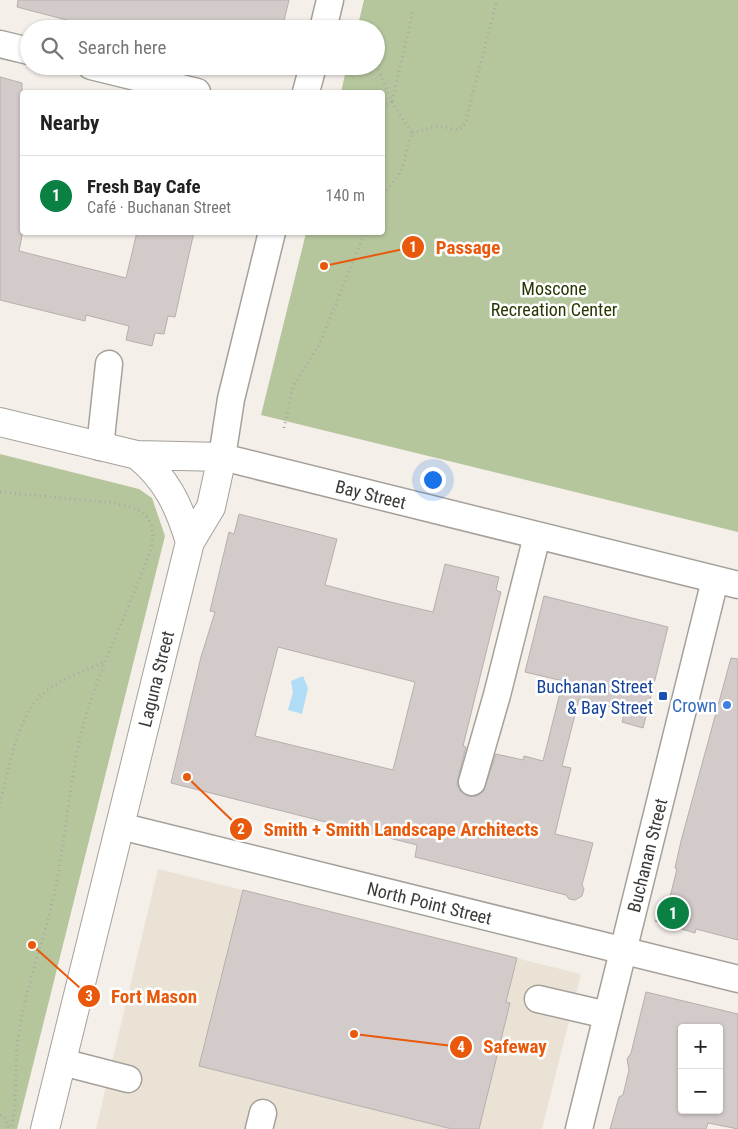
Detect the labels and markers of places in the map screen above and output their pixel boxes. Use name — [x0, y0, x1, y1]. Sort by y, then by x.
callout: Passage — [401, 230, 510, 264]
place label: Buchanan Street & Bay Street — [536, 676, 653, 718]
marker: Buchanan Street & Bay Street — [657, 690, 669, 702]
place label: Crown — [672, 695, 717, 716]
marker: Crown — [721, 699, 733, 711]
callout: Smith + Smith Landscape Architects — [229, 812, 549, 846]
pin: 1 — [657, 894, 689, 932]
callout: Fort Mason — [76, 979, 207, 1013]
callout: Safeway — [449, 1030, 557, 1064]

